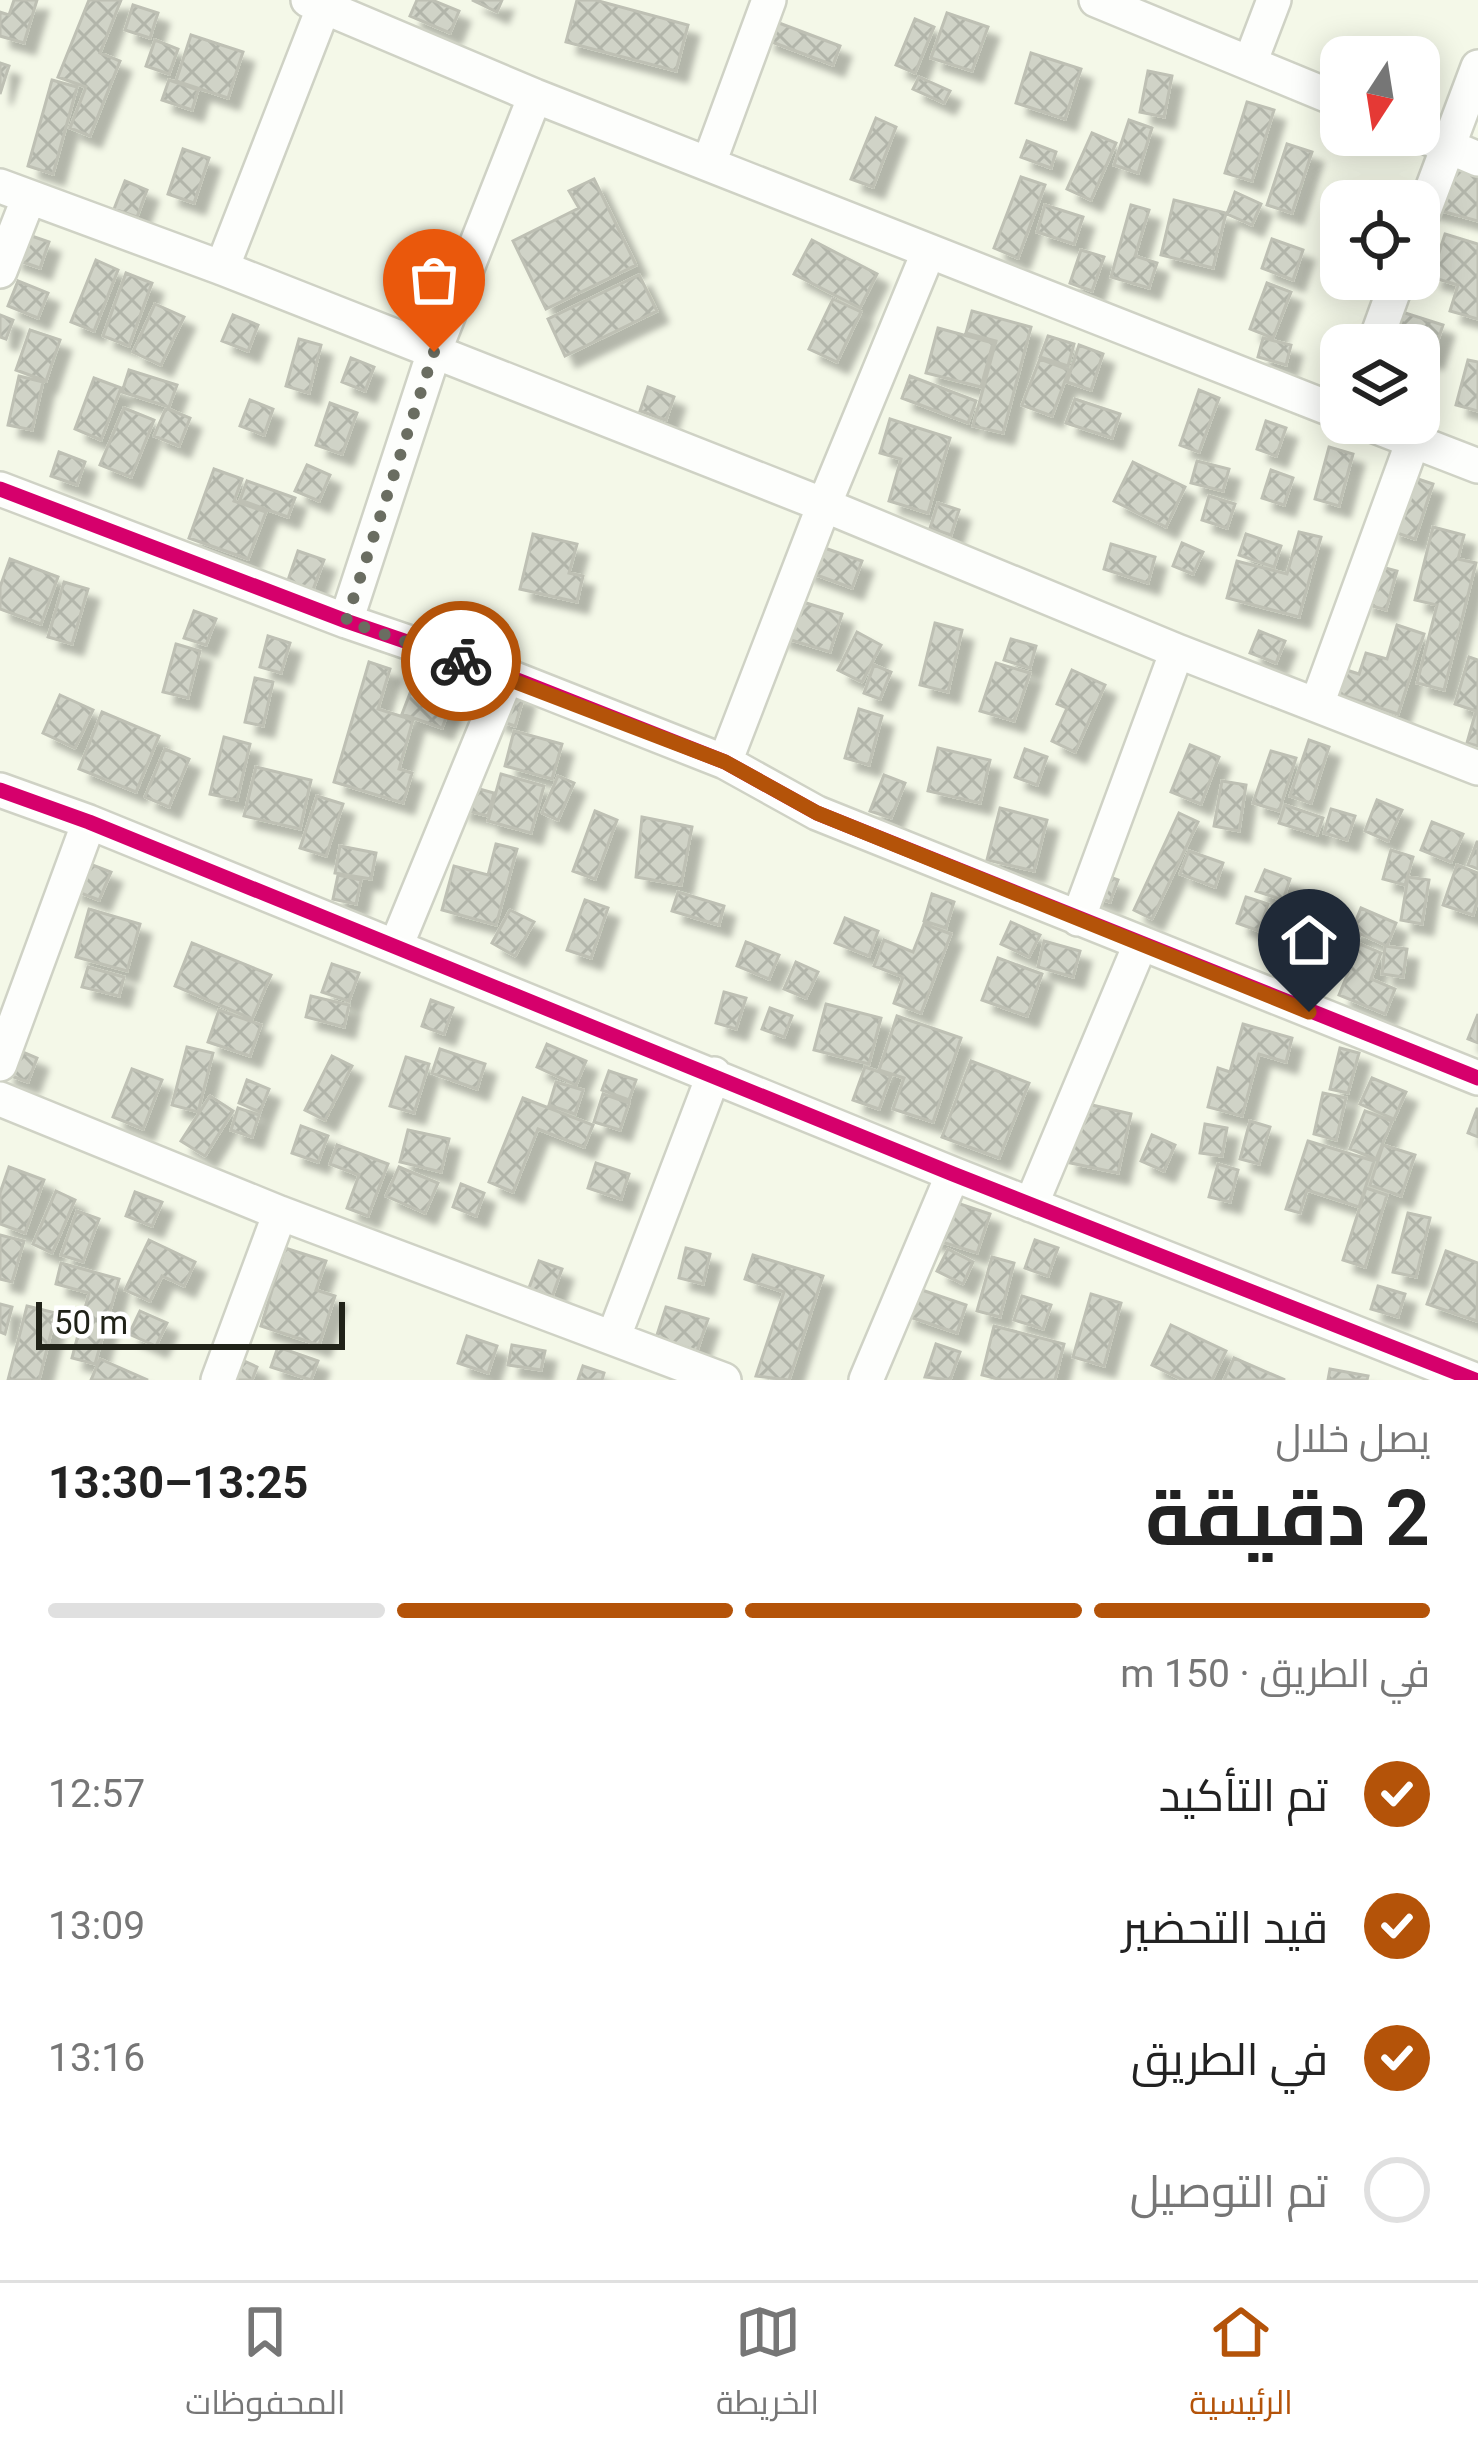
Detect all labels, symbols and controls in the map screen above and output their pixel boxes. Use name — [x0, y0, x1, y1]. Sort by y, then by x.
north arrow — [1320, 36, 1440, 156]
map controls — [1320, 36, 1440, 444]
button: locate — [1320, 180, 1440, 300]
pin — [383, 229, 485, 352]
icon: bag — [401, 247, 467, 313]
button: layers — [1320, 324, 1440, 444]
courier — [401, 601, 521, 721]
icon: bike — [428, 628, 494, 694]
pin — [1258, 889, 1360, 1012]
icon: home — [1276, 907, 1342, 973]
scale bar — [36, 1296, 345, 1349]
text: 50 m — [54, 1303, 128, 1342]
text: يصل خلال — [1276, 1416, 1430, 1462]
text: 13:25–13:30 — [48, 1456, 308, 1509]
text: 2 دقيقة — [1145, 1473, 1430, 1564]
text: في الطريق · 150 m — [1120, 1651, 1430, 1697]
icon: check — [1364, 1761, 1430, 1827]
text: تم التأكيد — [1159, 1769, 1328, 1822]
text: 12:57 — [48, 1771, 145, 1817]
icon: check — [1364, 1893, 1430, 1959]
text: قيد التحضير — [1122, 1901, 1328, 1954]
text: 13:09 — [48, 1903, 145, 1949]
icon: check — [1364, 2025, 1430, 2091]
text: في الطريق — [1131, 2033, 1328, 2086]
text: 13:16 — [48, 2035, 145, 2081]
text: تم التوصيل — [1130, 2165, 1328, 2218]
tab: المحفوظات — [185, 2299, 346, 2433]
tab: الخريطة — [716, 2299, 819, 2433]
tab: الرئيسية — [1189, 2299, 1293, 2433]

